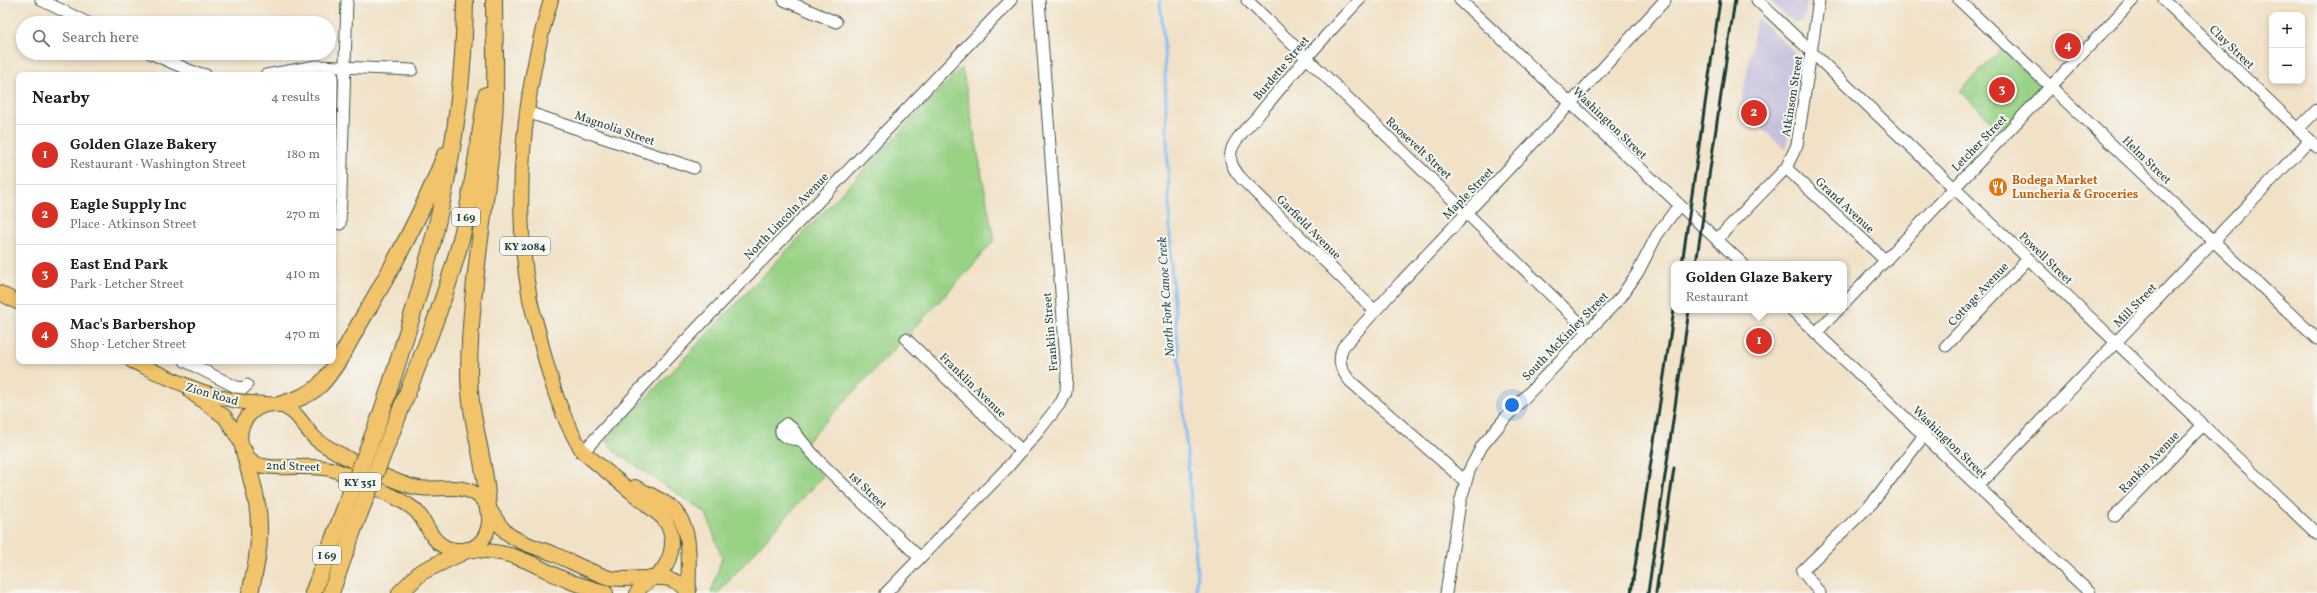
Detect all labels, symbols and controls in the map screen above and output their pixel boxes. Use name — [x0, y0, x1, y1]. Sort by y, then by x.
map controls — [2269, 12, 2305, 84]
button: + — [2269, 12, 2305, 48]
search box — [16, 16, 336, 60]
street label: Clay Street — [2205, 22, 2257, 73]
icon: search — [30, 27, 52, 49]
text: Search here — [62, 28, 139, 49]
pin: 4 — [2055, 31, 2081, 61]
street label: Burdette Street — [1250, 33, 1313, 104]
button: − — [2269, 48, 2305, 84]
street label: Atkinson Street — [1779, 54, 1807, 138]
pin: 3 — [1989, 75, 2015, 105]
street label: Washington Street — [1569, 84, 1650, 163]
text: Nearby — [32, 87, 90, 110]
text: 4 results — [271, 89, 320, 107]
pin: 2 — [1741, 98, 1767, 128]
street label: Magnolia Street — [572, 108, 657, 150]
street label: Letcher Street — [1949, 112, 2011, 176]
street label: Roosevelt Street — [1382, 114, 1455, 184]
street label: Helm Street — [2118, 133, 2174, 188]
text: Golden Glaze Bakery — [70, 135, 217, 156]
text: 1 — [42, 146, 48, 164]
text: 180 m — [286, 146, 320, 164]
text: Restaurant · Washington Street — [70, 156, 246, 174]
street label: Maple Street — [1440, 164, 1498, 223]
street label: North Lincoln Avenue — [741, 169, 833, 264]
place label: Bodega Market Luncheria & Groceries — [2012, 173, 2139, 203]
street label: Grand Avenue — [1811, 174, 1878, 237]
restaurant icon: Bodega Market Luncheria & Groceries — [1987, 176, 2009, 198]
street label: Garfield Avenue — [1273, 192, 1344, 264]
text: Eagle Supply Inc — [70, 195, 186, 216]
text: 2 — [42, 206, 48, 224]
text: 270 m — [286, 206, 320, 224]
road number: I 69 — [452, 208, 480, 226]
text: Place · Atkinson Street — [70, 216, 197, 234]
street label: Powell Street — [2015, 229, 2076, 288]
water label: North Fork Canoe Creek — [1154, 236, 1180, 358]
road number: KY 2084 — [500, 237, 550, 255]
text: East End Park — [70, 255, 168, 276]
street label: Cottage Avenue — [1945, 259, 2013, 330]
popup — [1671, 261, 1847, 313]
text: 3 — [42, 266, 48, 284]
text: 410 m — [285, 266, 320, 284]
text: Golden Glaze Bakery — [1686, 268, 1832, 289]
text: Park · Letcher Street — [70, 276, 184, 294]
street label: Mill Street — [2111, 280, 2161, 331]
street label: South McKinley Street — [1519, 289, 1612, 385]
text: Restaurant — [1686, 289, 1749, 307]
street label: Franklin Street — [1040, 292, 1062, 372]
text: Mac's Barbershop — [70, 315, 196, 336]
text: 4 — [41, 326, 49, 344]
text: 470 m — [285, 326, 320, 344]
pin: 1 — [1746, 326, 1772, 356]
text: Shop · Letcher Street — [70, 336, 186, 354]
street label: Franklin Avenue — [935, 350, 1009, 422]
street label: Zion Road — [183, 380, 240, 410]
your location — [1502, 395, 1522, 415]
street label: Washington Street — [1909, 403, 1990, 482]
street label: Rankin Avenue — [2116, 428, 2184, 497]
street label: 2nd Street — [266, 458, 320, 476]
street label: 1st Street — [845, 468, 890, 513]
road number: KY 351 — [339, 473, 381, 491]
road number: I 69 — [313, 546, 341, 564]

